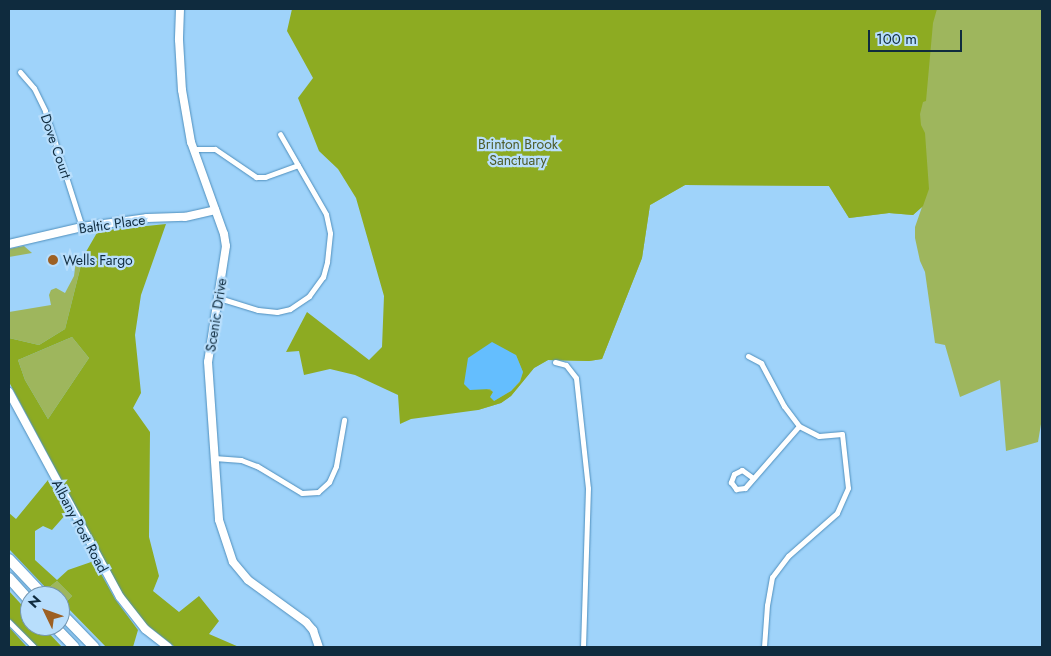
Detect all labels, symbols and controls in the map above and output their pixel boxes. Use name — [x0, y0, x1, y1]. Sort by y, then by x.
scale bar — [871, 20, 965, 52]
text: 100 m — [876, 28, 917, 50]
street label: Dove Court — [37, 112, 75, 180]
park label: Brinton Brook Sanctuary — [478, 136, 558, 168]
street label: Baltic Place — [78, 211, 146, 237]
place label: Wells Fargo — [63, 252, 133, 268]
marker: Wells Fargo — [47, 254, 59, 266]
street label: Scenic Drive — [202, 277, 230, 353]
street label: Albany Post Road — [48, 477, 112, 575]
north arrow — [20, 586, 70, 636]
text: N — [23, 591, 46, 612]

